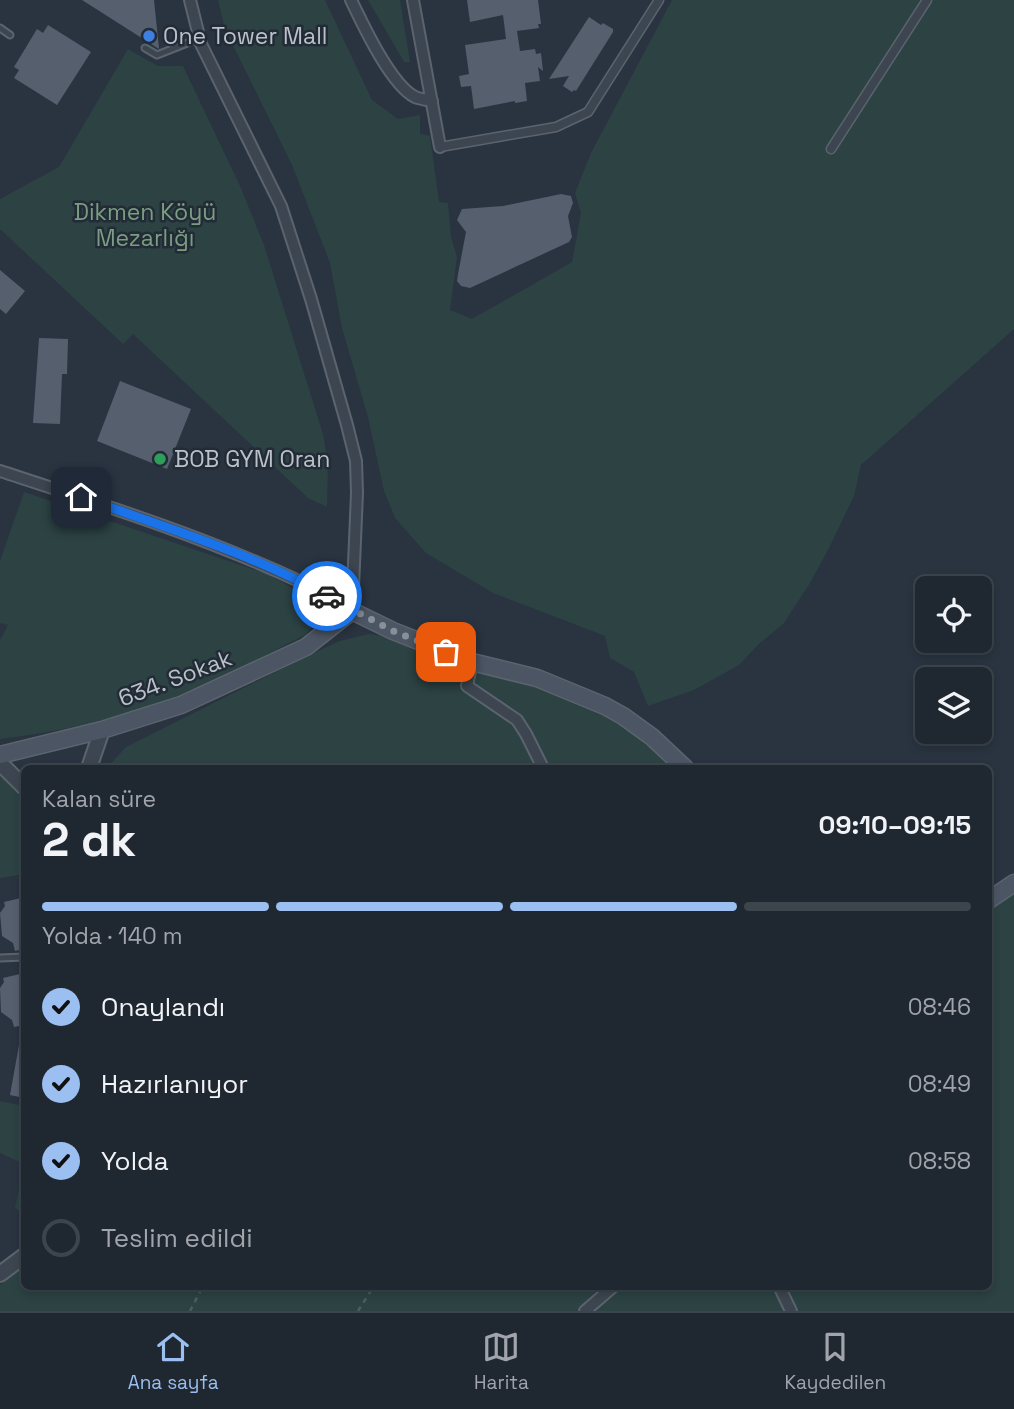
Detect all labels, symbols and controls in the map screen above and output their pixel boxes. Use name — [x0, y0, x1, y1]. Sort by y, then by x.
place label: One Tower Mall — [163, 21, 327, 51]
marker: One Tower Mall — [141, 28, 157, 44]
park label: Dikmen Köyü Mezarlığı — [74, 197, 216, 253]
place label: BOB GYM Oran — [174, 444, 330, 474]
marker: BOB GYM Oran — [152, 451, 168, 467]
pin — [51, 467, 111, 527]
icon: home — [62, 478, 100, 516]
courier — [292, 561, 362, 631]
map controls — [915, 576, 992, 744]
button: locate — [915, 576, 992, 653]
icon: car — [308, 577, 346, 615]
pin — [416, 622, 476, 682]
icon: bag — [427, 633, 465, 671]
street label: 634. Sokak — [114, 643, 236, 713]
button: layers — [915, 667, 992, 744]
text: Kalan süre — [42, 784, 156, 814]
text: 09:10–09:15 — [819, 808, 971, 842]
text: 2 dk — [42, 811, 136, 869]
text: Yolda · 140 m — [42, 921, 182, 951]
icon: check — [42, 988, 80, 1026]
text: Onaylandı — [101, 990, 225, 1024]
text: 08:46 — [908, 992, 971, 1022]
icon: check — [42, 1065, 80, 1103]
text: Hazırlanıyor — [101, 1067, 248, 1101]
text: 08:49 — [908, 1069, 971, 1099]
icon: check — [42, 1142, 80, 1180]
text: Yolda — [101, 1144, 169, 1178]
text: 08:58 — [908, 1146, 971, 1176]
text: Teslim edildi — [101, 1221, 253, 1255]
tab: Ana sayfa — [128, 1328, 219, 1395]
tab: Harita — [474, 1328, 529, 1395]
tab: Kaydedilen — [784, 1328, 886, 1395]

